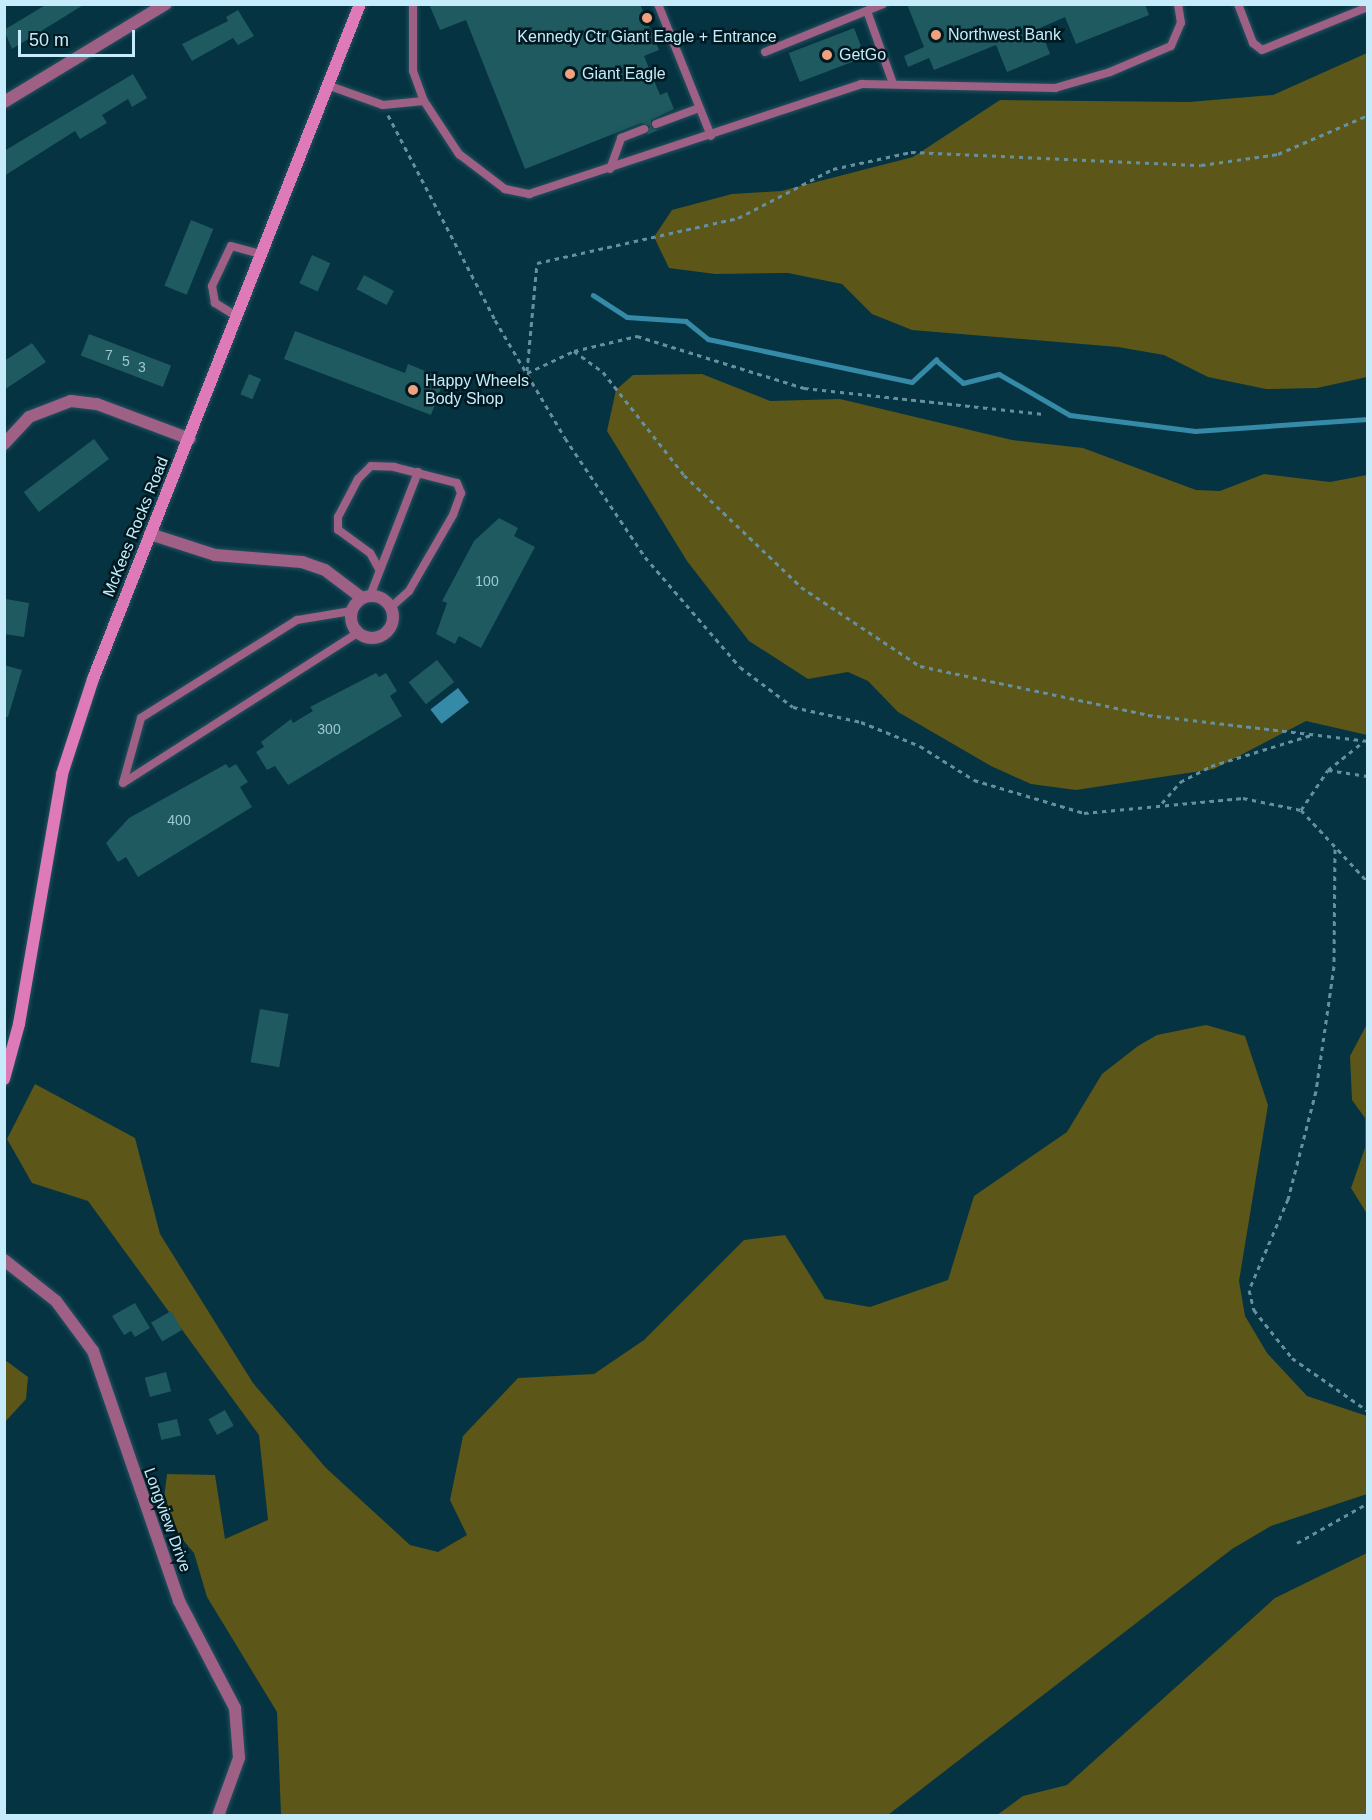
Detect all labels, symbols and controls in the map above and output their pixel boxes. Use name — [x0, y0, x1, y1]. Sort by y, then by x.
marker: Kennedy Ctr Giant Eagle + Entrance — [640, 11, 654, 25]
scale bar — [21, 18, 138, 56]
place label: Northwest Bank — [948, 25, 1061, 45]
place label: Kennedy Ctr Giant Eagle + Entrance — [517, 27, 777, 47]
marker: Northwest Bank — [929, 28, 943, 42]
text: 50 m — [29, 30, 69, 50]
place label: GetGo — [839, 45, 886, 65]
marker: GetGo — [820, 48, 834, 62]
place label: Giant Eagle — [582, 64, 666, 84]
marker: Giant Eagle — [563, 67, 577, 81]
house number: 7 — [105, 347, 113, 363]
house number: 5 — [122, 353, 130, 369]
house number: 3 — [138, 359, 146, 375]
place label: Happy Wheels Body Shop — [425, 371, 529, 409]
marker: Happy Wheels Body Shop — [406, 383, 420, 397]
street label: McKees Rocks Road — [99, 454, 173, 600]
house number: 100 — [475, 573, 499, 589]
house number: 300 — [317, 721, 341, 737]
house number: 400 — [167, 812, 191, 828]
street label: Longview Drive — [139, 1465, 195, 1575]

